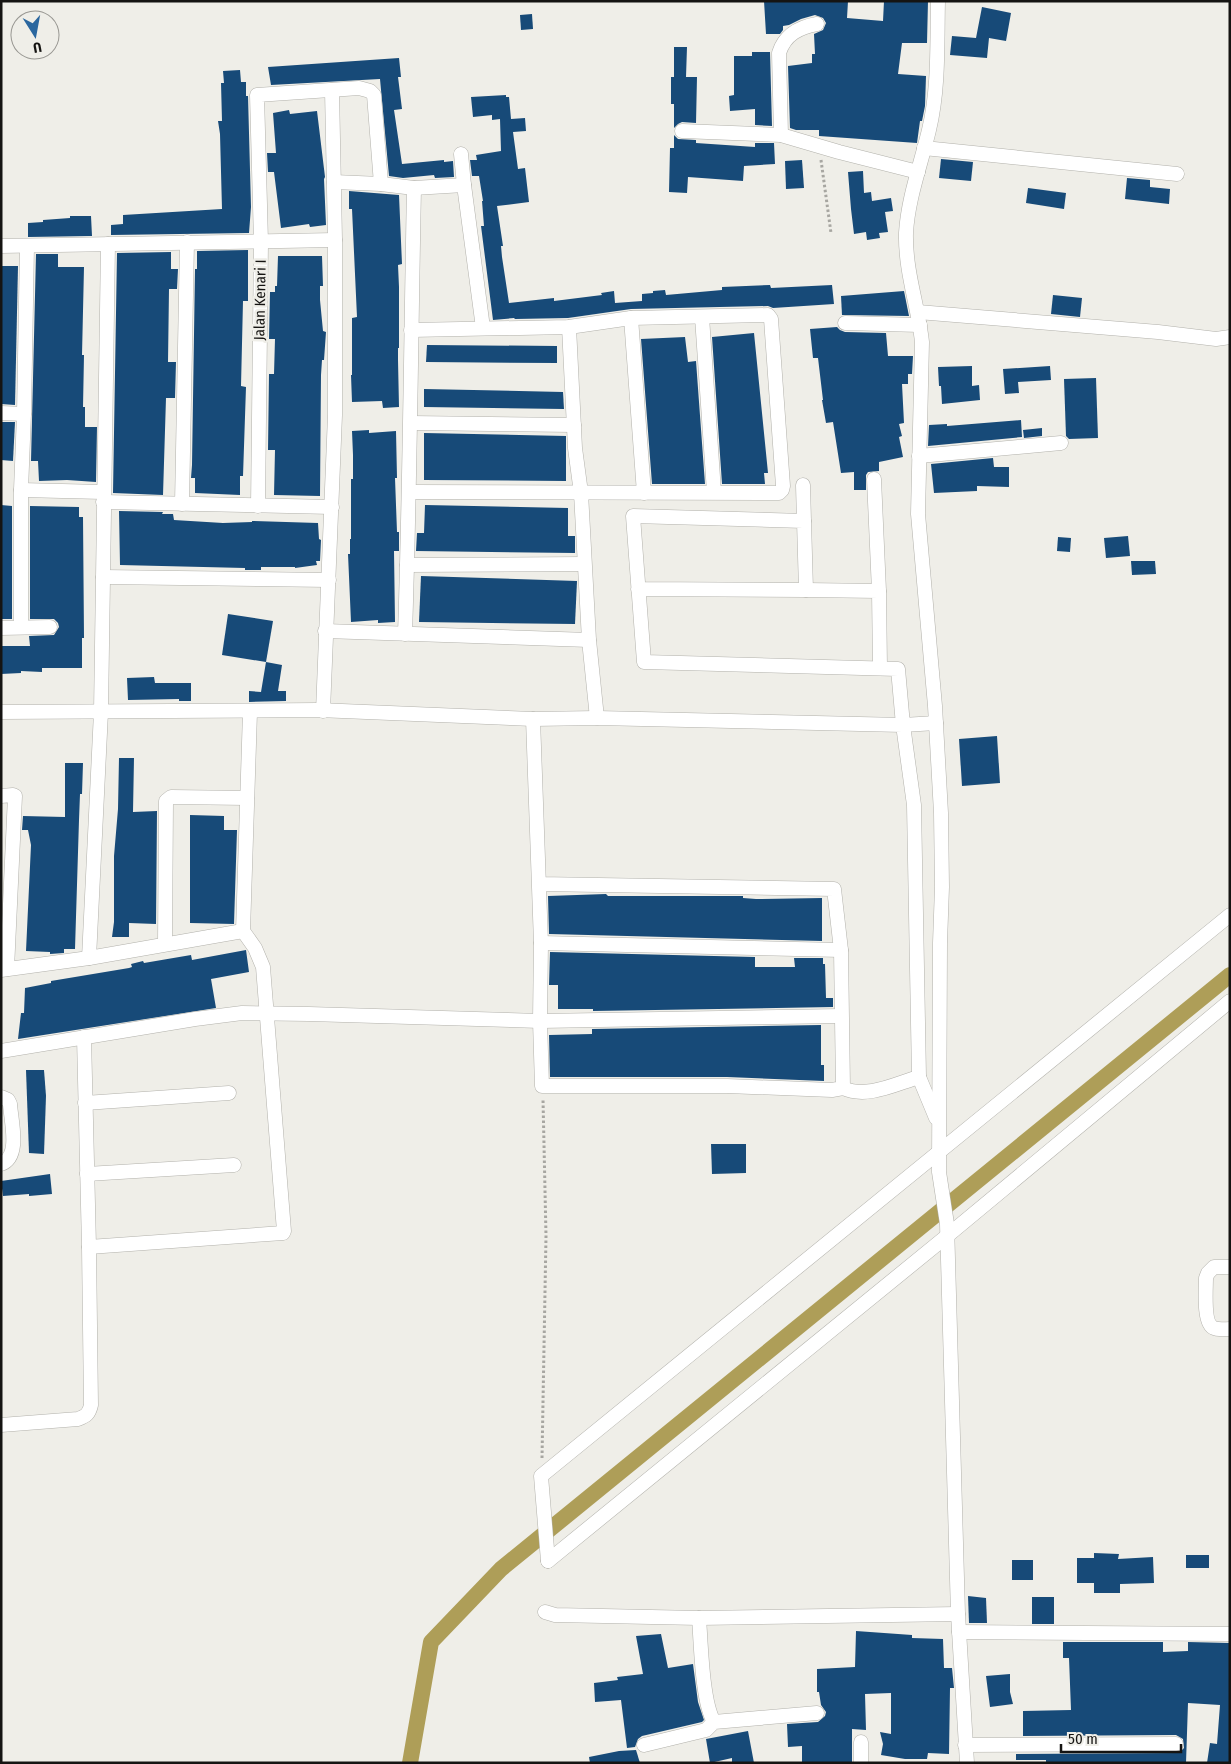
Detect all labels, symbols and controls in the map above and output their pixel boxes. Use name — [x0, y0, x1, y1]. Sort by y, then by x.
north arrow — [10, 10, 60, 60]
text: U — [32, 38, 43, 56]
street label: Jalan Kenari I — [250, 259, 270, 341]
scale bar — [1061, 1722, 1181, 1754]
text: 50 m — [1068, 1730, 1098, 1748]

